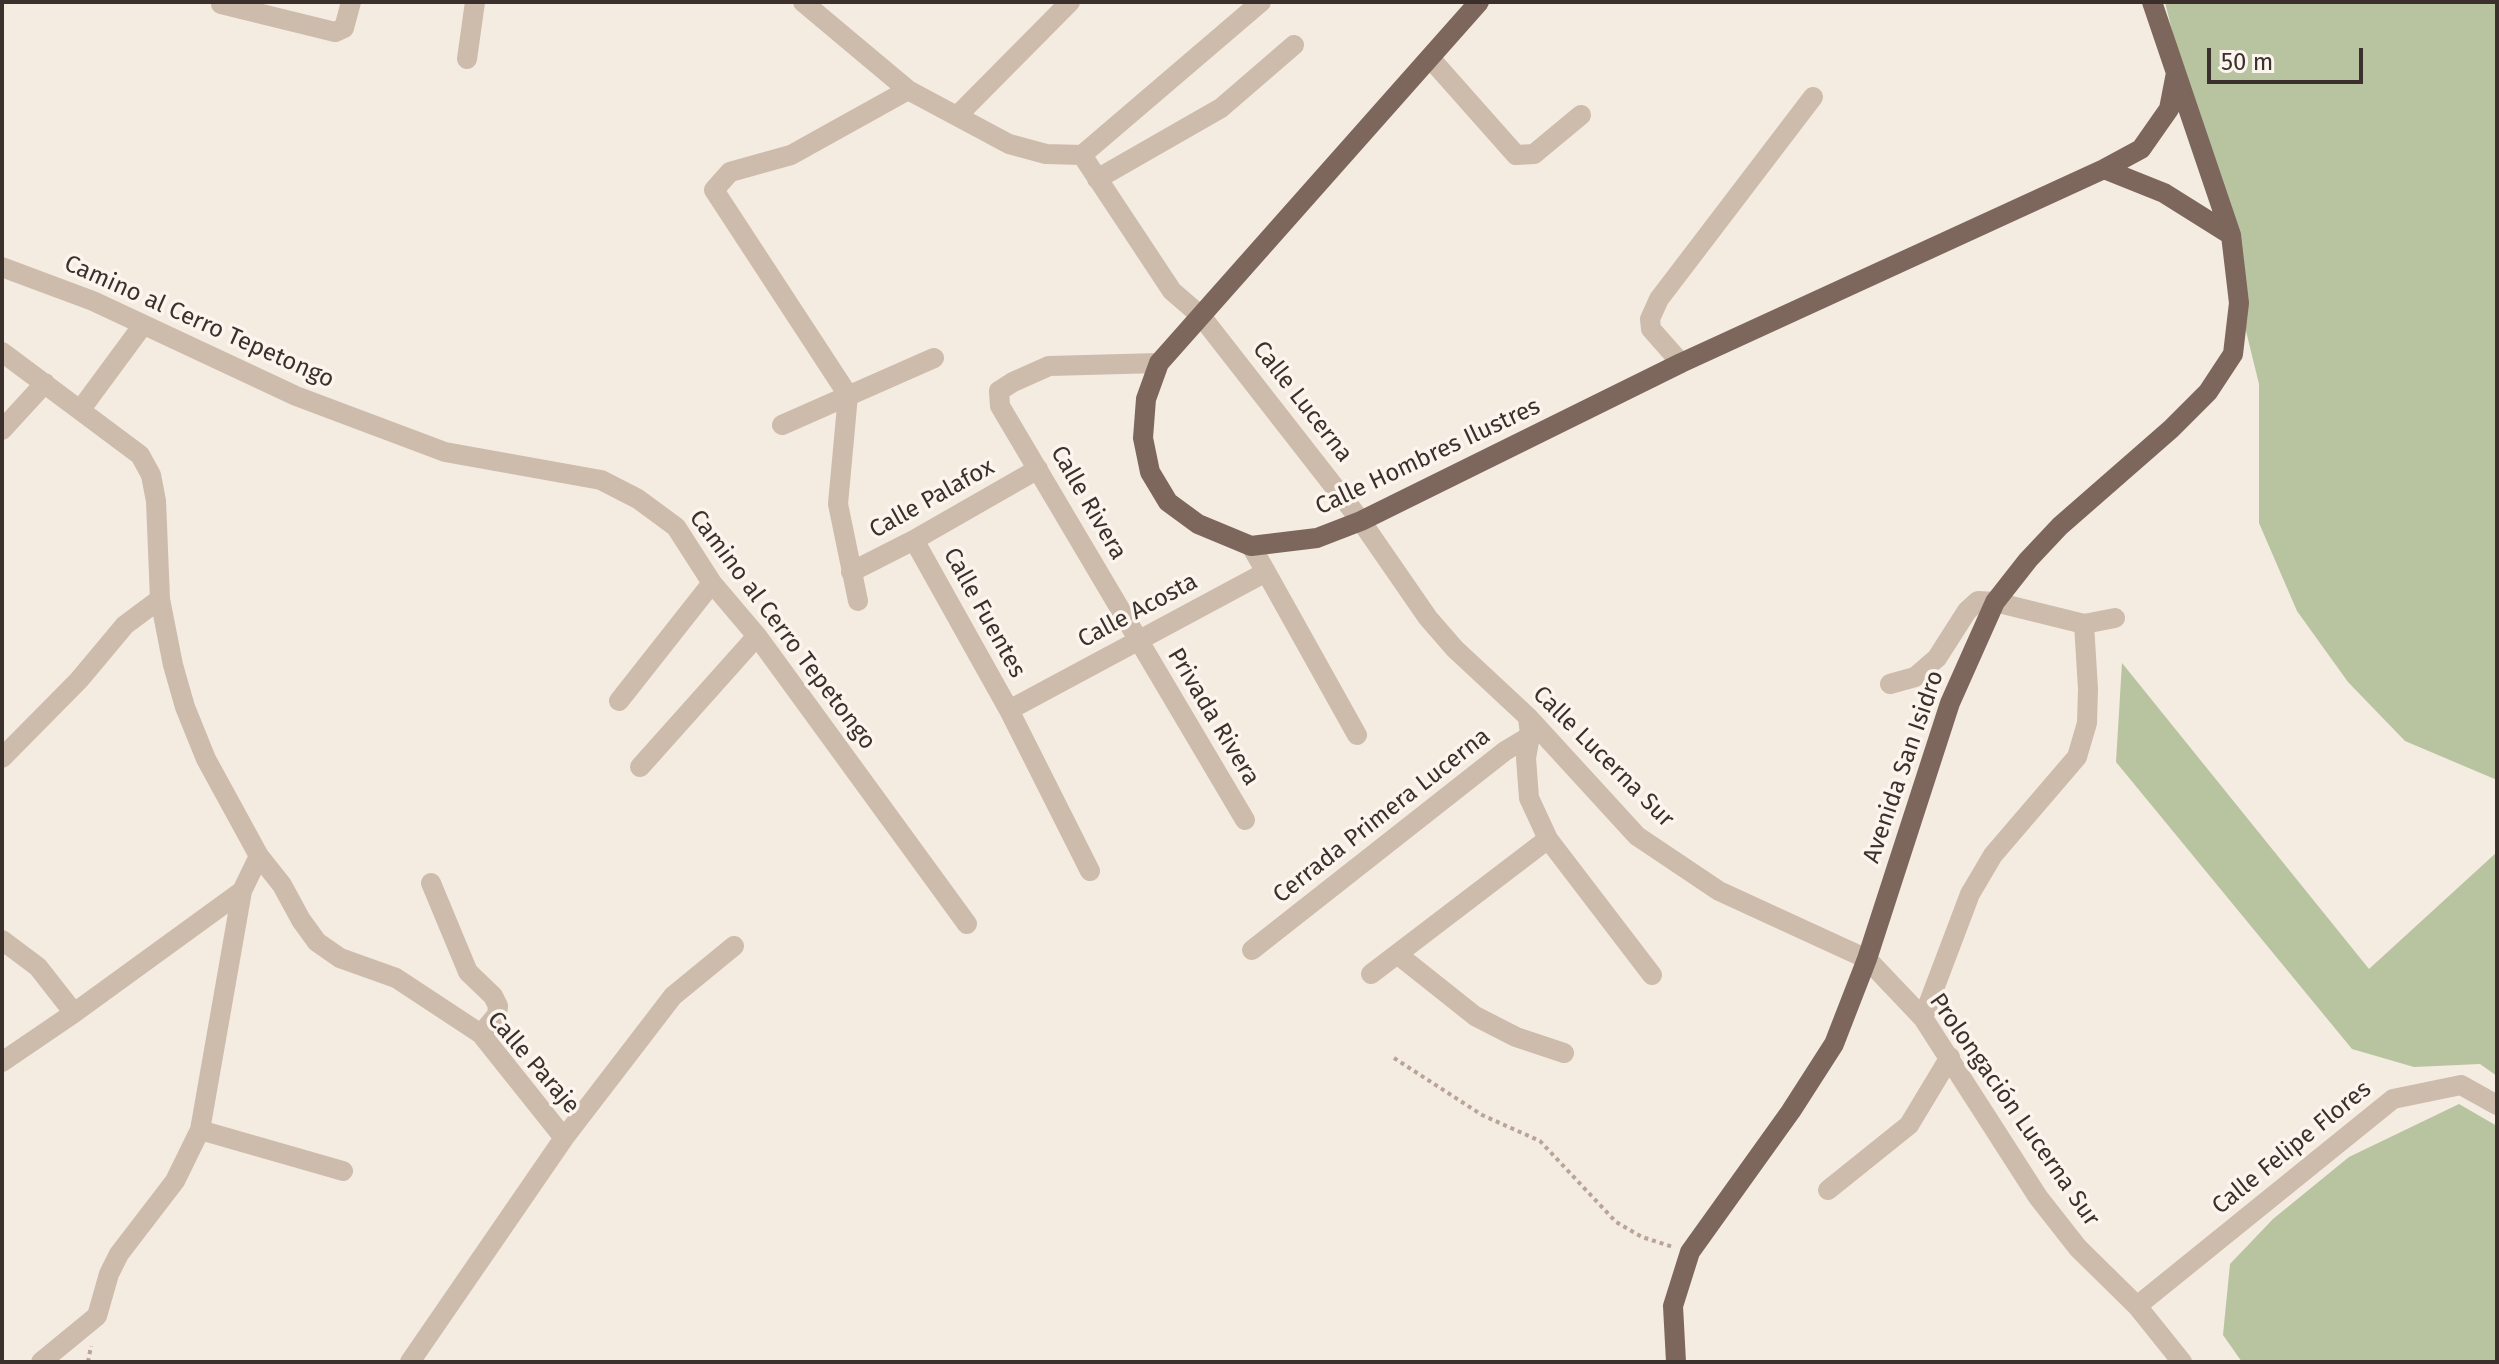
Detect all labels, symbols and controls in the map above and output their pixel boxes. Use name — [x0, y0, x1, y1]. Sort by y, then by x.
scale bar — [2211, 32, 2367, 82]
text: 50 m — [2221, 48, 2273, 76]
street label: Camino al Cerro Tepetongo — [60, 249, 338, 395]
street label: Calle Lucerna — [1246, 336, 1358, 468]
street label: Calle Hombres Ilustres — [1311, 392, 1545, 522]
street label: Calle Rivera — [1044, 441, 1132, 565]
street label: Calle Palafox — [865, 453, 999, 545]
street label: Camino al Cerro Tepetongo — [682, 505, 882, 755]
street label: Calle Fuentes — [936, 543, 1032, 683]
street label: Calle Acosta — [1073, 568, 1203, 654]
street label: Privada Rivera — [1161, 643, 1265, 791]
street label: Avenida San Isidro — [1858, 667, 1950, 867]
street label: Calle Lucerna Sur — [1526, 680, 1680, 834]
street label: Cerrada Primera Lucerna — [1268, 722, 1496, 910]
street label: Prolongación Lucerna Sur — [1923, 988, 2105, 1232]
street label: Calle Paraje — [481, 1006, 585, 1120]
street label: Calle Felipe Flores — [2207, 1075, 2377, 1221]

